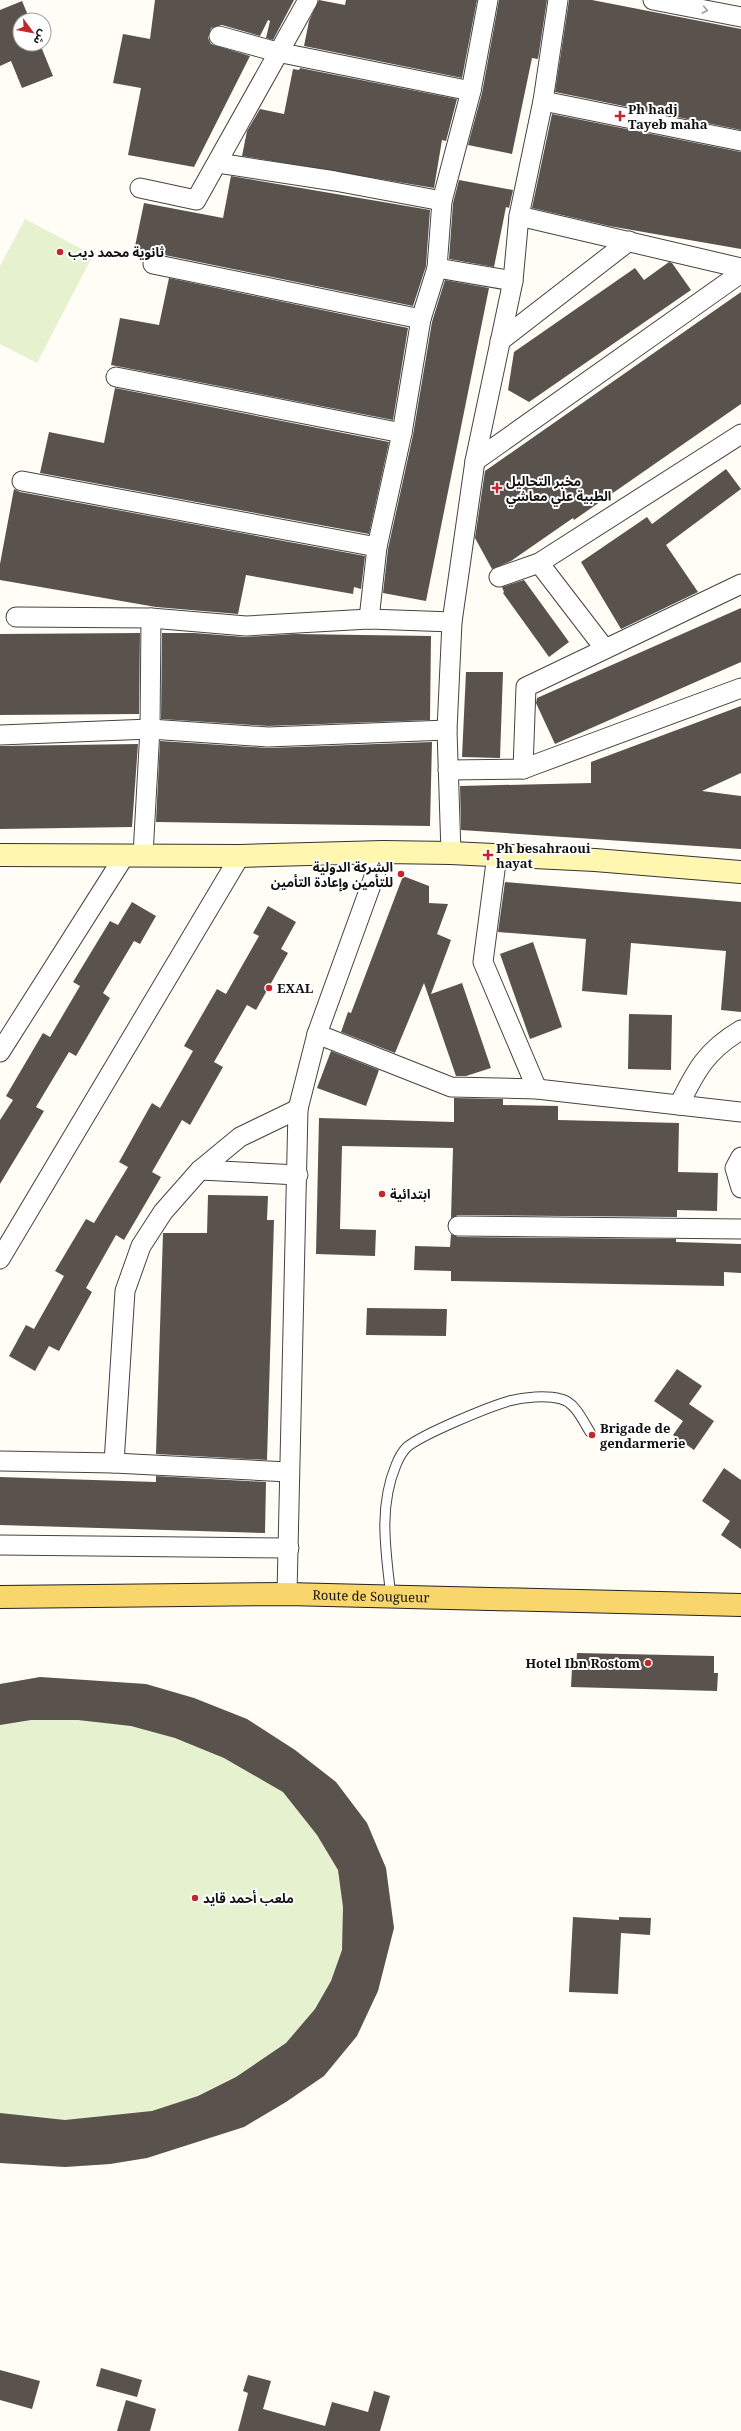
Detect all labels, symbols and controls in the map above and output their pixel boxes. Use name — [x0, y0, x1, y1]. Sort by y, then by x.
one-way arrow — [702, 5, 708, 13]
north arrow — [12, 12, 52, 52]
text: ش — [31, 27, 51, 48]
place label: Ph hadj Tayeb maha — [628, 100, 708, 133]
marker: Ph hadj Tayeb maha — [615, 111, 625, 121]
place label: ثانوية محمد ديب — [68, 243, 164, 261]
marker: ثانوية محمد ديب — [55, 247, 65, 257]
place label: مخبر التحاليل الطبية علي معاشي — [506, 472, 611, 507]
marker: مخبر التحاليل الطبية علي معاشي — [491, 482, 503, 494]
place label: Ph besahraoui hayat — [496, 839, 591, 872]
marker: Ph besahraoui hayat — [483, 850, 493, 860]
place label: الشركة الدولية للتأمين وإعادة التأمين — [271, 858, 393, 892]
marker: الشركة الدولية للتأمين وإعادة التأمين — [396, 869, 406, 879]
place label: EXAL — [277, 979, 314, 997]
marker: EXAL — [264, 983, 274, 993]
place label: ابتدائية — [390, 1185, 431, 1203]
marker: ابتدائية — [377, 1189, 387, 1199]
place label: Brigade de gendarmerie — [600, 1419, 686, 1452]
marker: Brigade de gendarmerie — [587, 1430, 597, 1440]
street label: Route de Sougueur — [312, 1586, 430, 1606]
place label: Hotel Ibn Rostom — [525, 1654, 640, 1672]
marker: Hotel Ibn Rostom — [643, 1658, 653, 1668]
place label: ملعب أحمد قايد — [203, 1889, 294, 1907]
marker: ملعب أحمد قايد — [190, 1893, 200, 1903]

